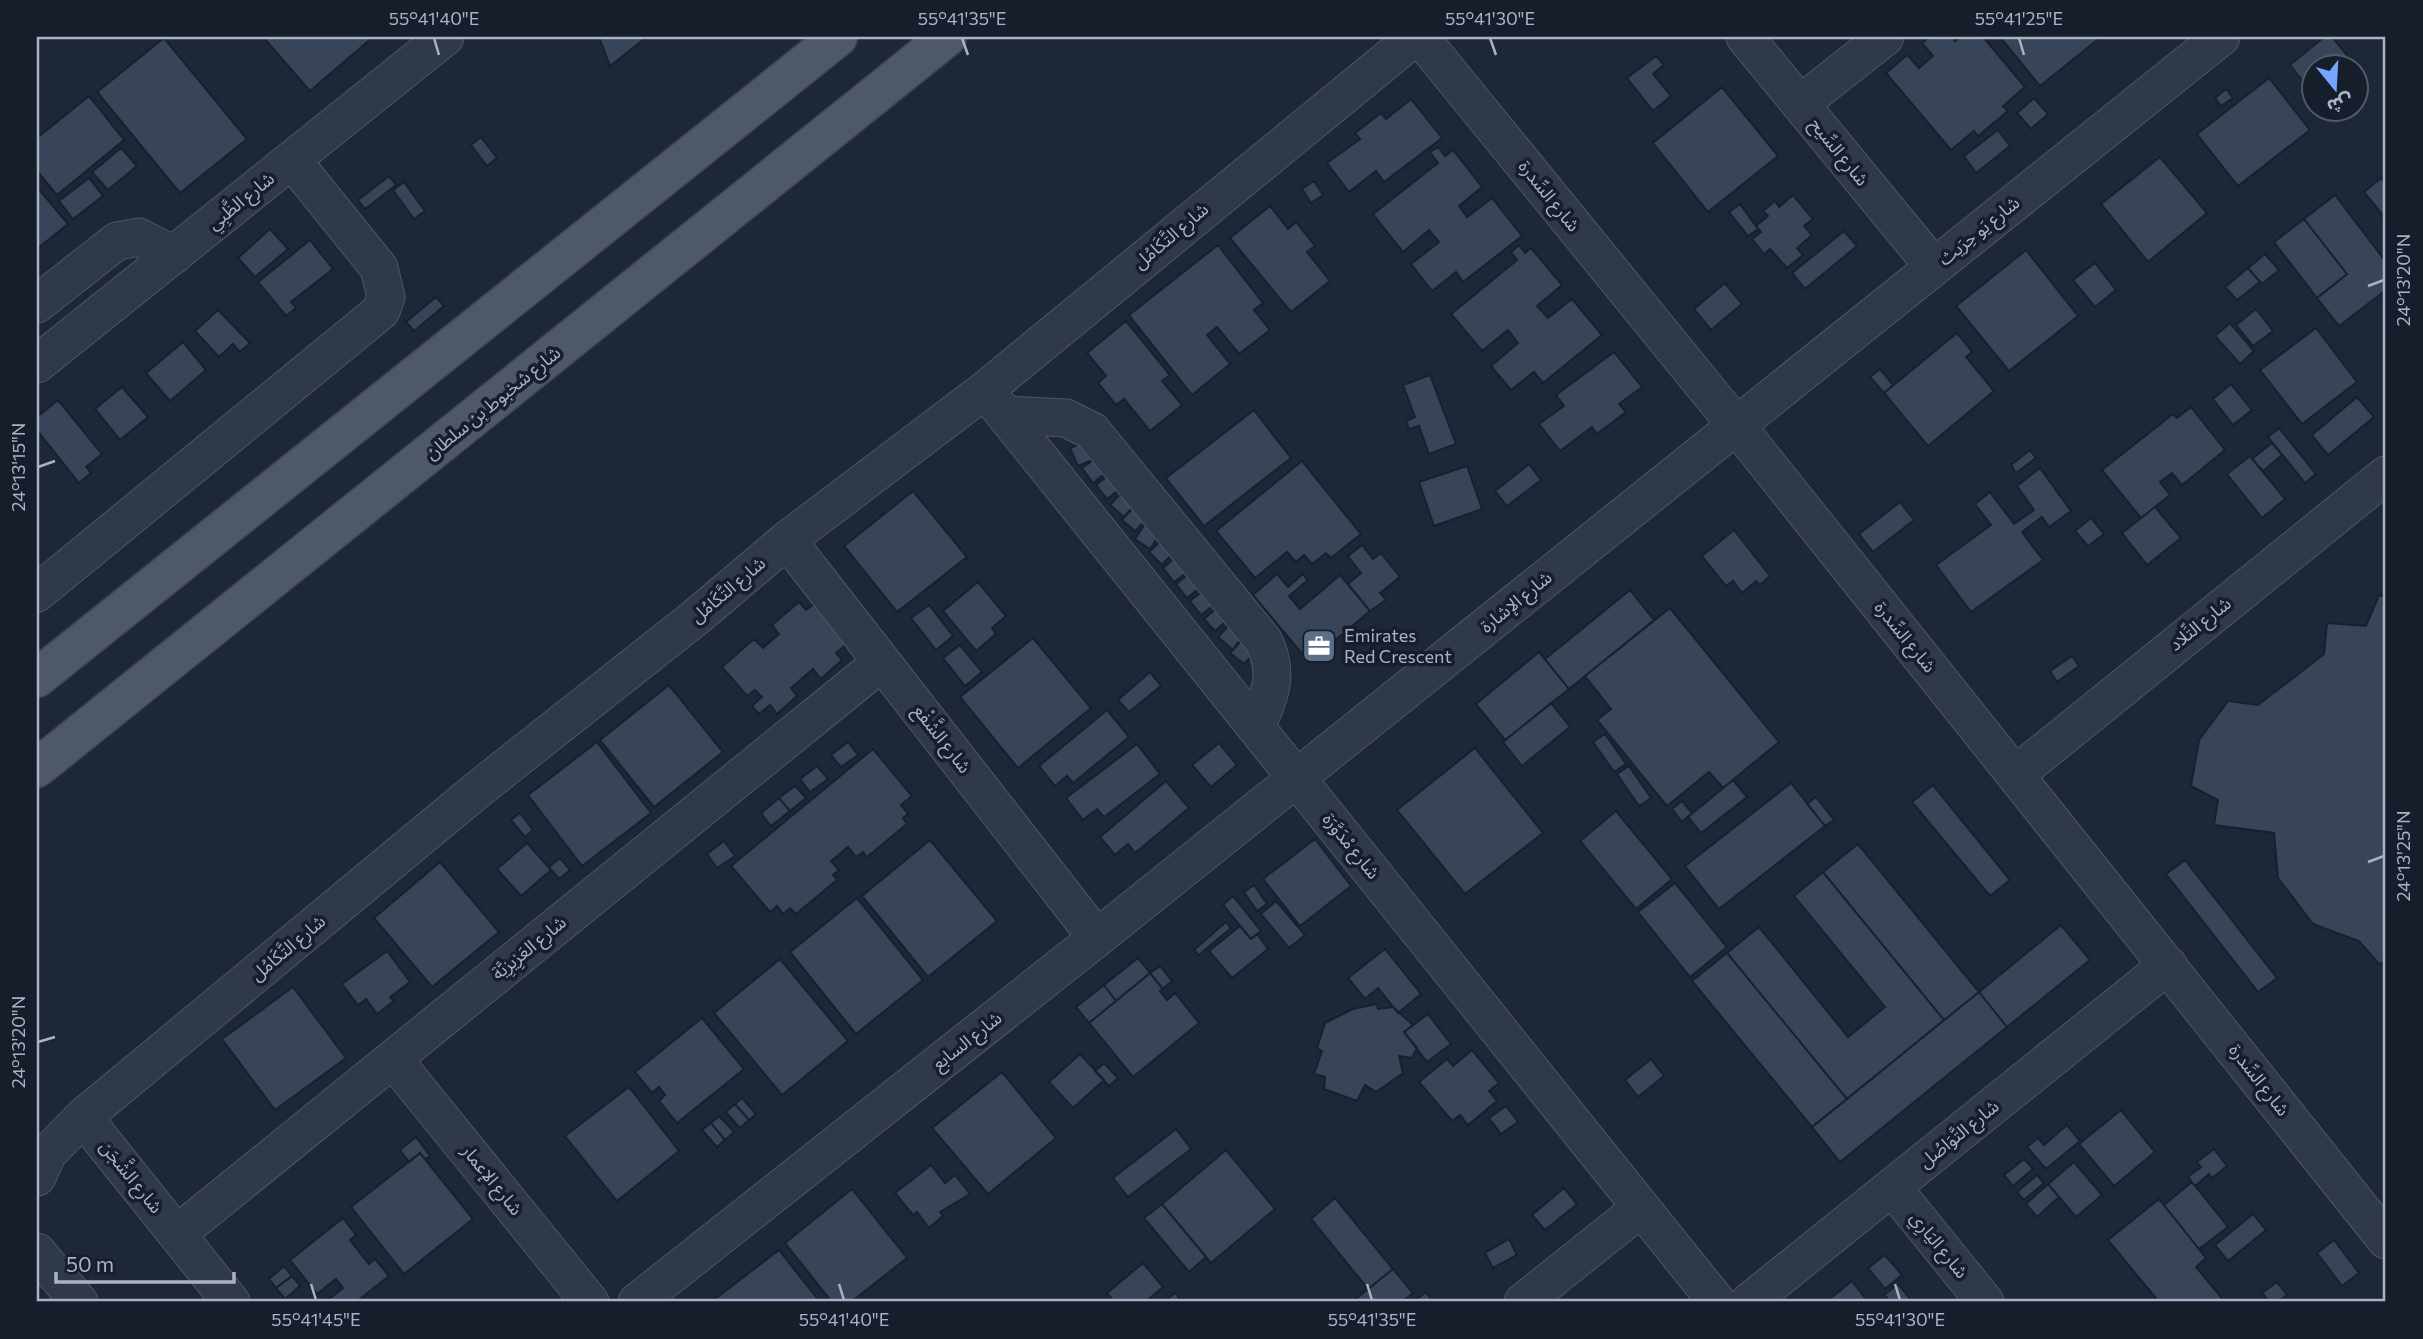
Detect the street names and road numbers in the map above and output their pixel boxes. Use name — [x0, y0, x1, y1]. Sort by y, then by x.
street label: شارع السِّيح — [1803, 113, 1874, 192]
street label: شارع السِّدرة — [1511, 155, 1585, 238]
street label: شارع الظَّبِي — [201, 165, 281, 237]
street label: شارع يَو حِرَيث — [1933, 191, 2026, 273]
street label: شارع التَّكَامُل — [1128, 197, 1215, 276]
street label: شارع شخبوط بن سلطان — [420, 341, 567, 467]
street label: شارع التَّكَامُل — [685, 551, 772, 630]
street label: شارع الإشارة — [1475, 566, 1558, 640]
street label: شارع التِّلاد — [2163, 591, 2237, 658]
street label: شارع السِّدرة — [1867, 596, 1941, 679]
street label: شارع الشَّفْع — [906, 698, 979, 780]
street label: شارع مْدَوَّرَة — [1315, 808, 1385, 885]
street label: شارع التَّكَامُل — [245, 909, 332, 988]
street label: شارع العَزِيزِيَّة — [487, 910, 573, 987]
street label: شارع السابع — [927, 1006, 1008, 1077]
street label: شارع السِّدرة — [2222, 1039, 2295, 1122]
street label: شارع التَّوَاصُل — [1914, 1094, 2005, 1175]
street label: شارع الشَّجَن — [93, 1134, 170, 1220]
street label: شارع الإعمار — [454, 1139, 528, 1222]
street label: شارع اليَارِي — [1903, 1206, 1973, 1285]

